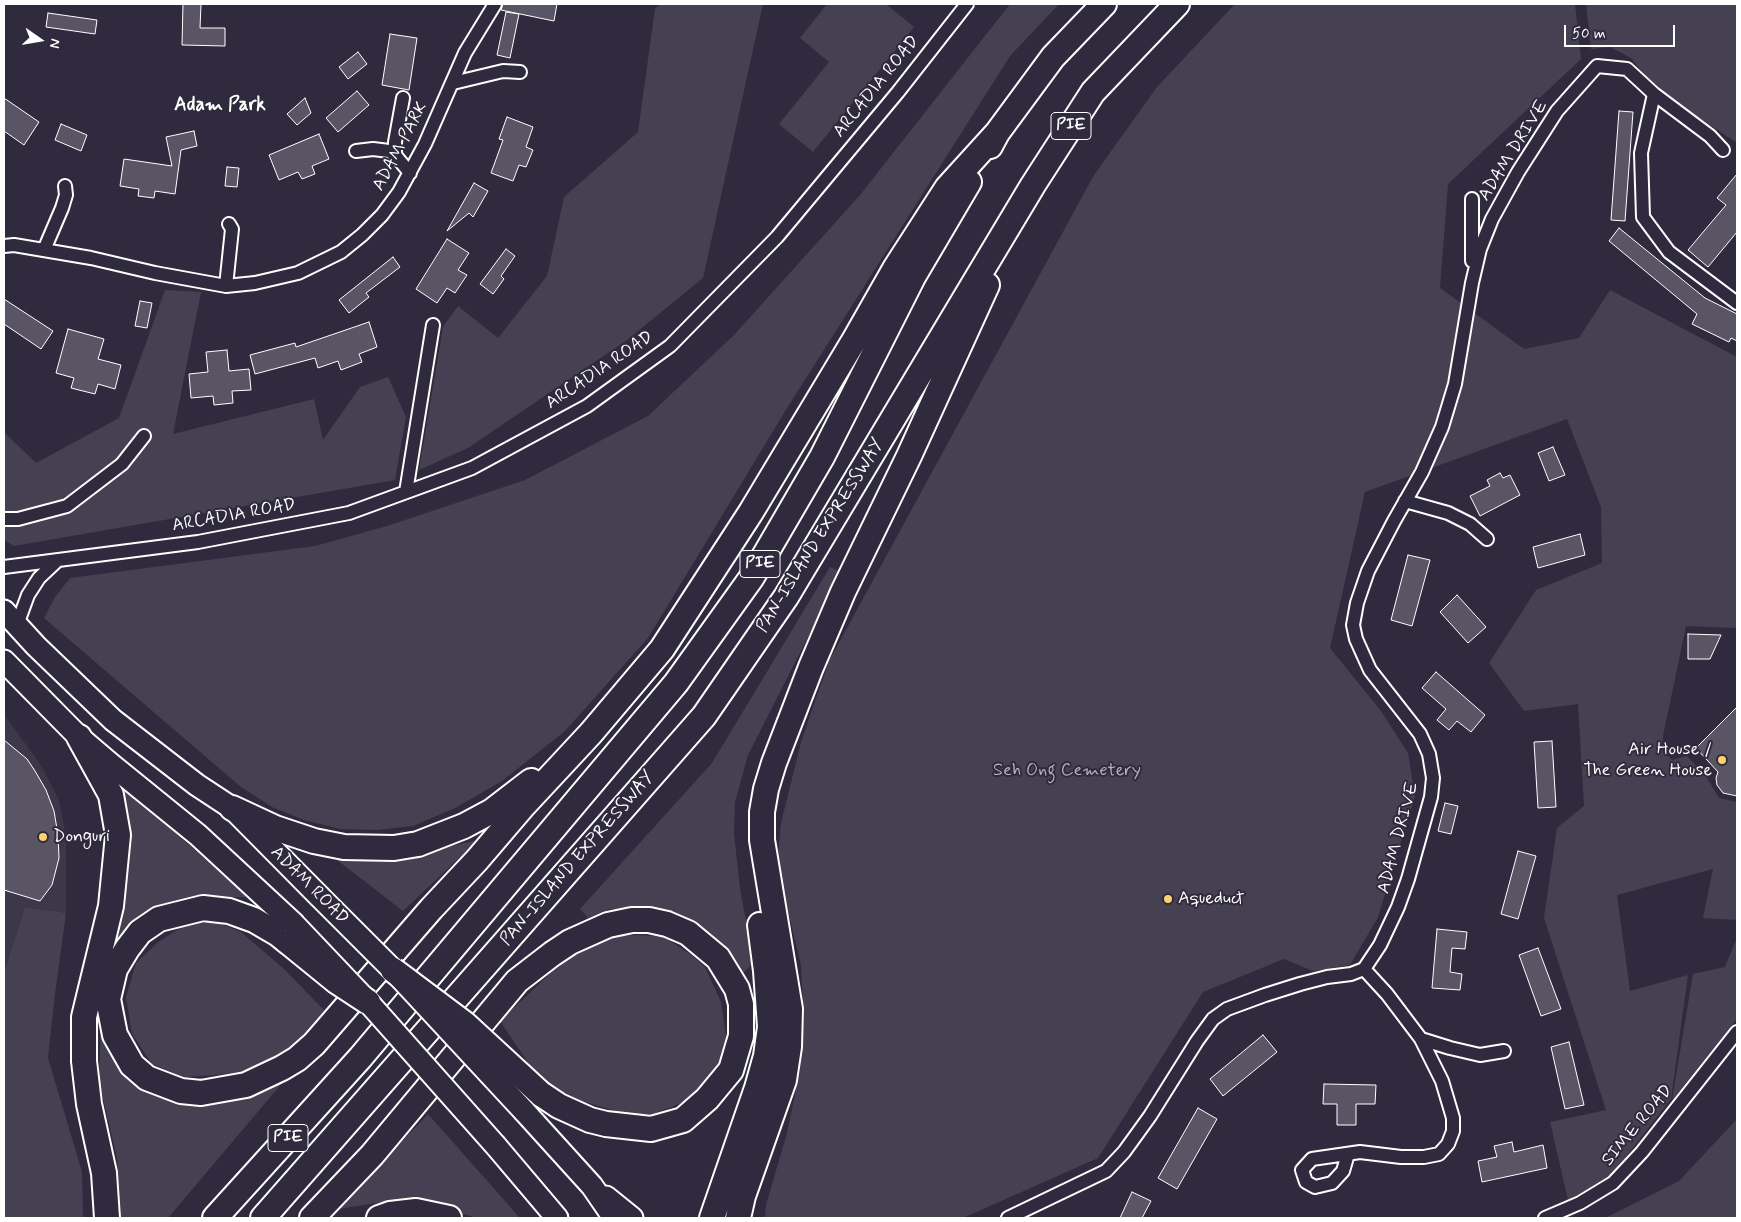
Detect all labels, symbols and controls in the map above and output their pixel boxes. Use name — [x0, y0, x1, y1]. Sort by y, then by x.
north arrow — [15, 15, 65, 65]
scale bar — [1566, 15, 1677, 47]
text: 50 m — [1572, 24, 1606, 44]
street label: ARCADIA ROAD — [829, 32, 925, 142]
text: N — [45, 37, 64, 50]
district label: Adam Park — [174, 95, 266, 117]
street label: ADAM DRIVE — [1474, 97, 1554, 205]
street label: ADAM PARK — [369, 99, 433, 195]
road number: PIE — [1051, 112, 1091, 140]
street label: ARCADIA ROAD — [542, 327, 658, 415]
street label: PAN-ISLAND EXPRESSWAY — [752, 435, 890, 637]
street label: ARCADIA ROAD — [171, 495, 297, 537]
road number: PIE — [740, 550, 780, 578]
place label: Air House / The Green House — [1583, 739, 1712, 782]
marker: Air House / The Green House — [1716, 754, 1728, 766]
park label: Seh Ong Cemetery — [993, 760, 1141, 782]
street label: PAN-ISLAND EXPRESSWAY — [496, 767, 660, 951]
street label: ADAM DRIVE — [1374, 780, 1424, 896]
place label: Donguri — [53, 826, 110, 848]
marker: Donguri — [37, 831, 49, 843]
street label: ADAM ROAD — [265, 842, 353, 930]
place label: Aqueduct — [1178, 888, 1244, 910]
marker: Aqueduct — [1162, 893, 1174, 905]
street label: SIME ROAD — [1598, 1081, 1678, 1171]
road number: PIE — [268, 1124, 308, 1152]

